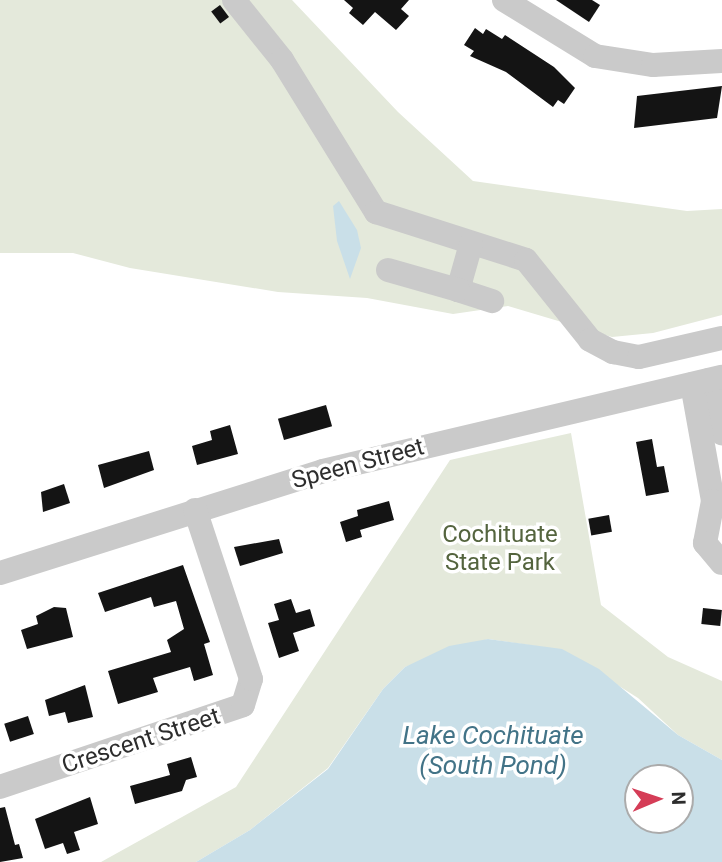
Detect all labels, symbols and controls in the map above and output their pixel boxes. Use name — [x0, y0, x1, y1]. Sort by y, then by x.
street label: Speen Street — [289, 433, 427, 495]
park label: Cochituate State Park — [442, 521, 558, 577]
street label: Crescent Street — [58, 702, 224, 780]
water label: Lake Cochituate (South Pond) — [402, 720, 584, 782]
north arrow — [624, 764, 694, 834]
text: N — [667, 791, 690, 805]

